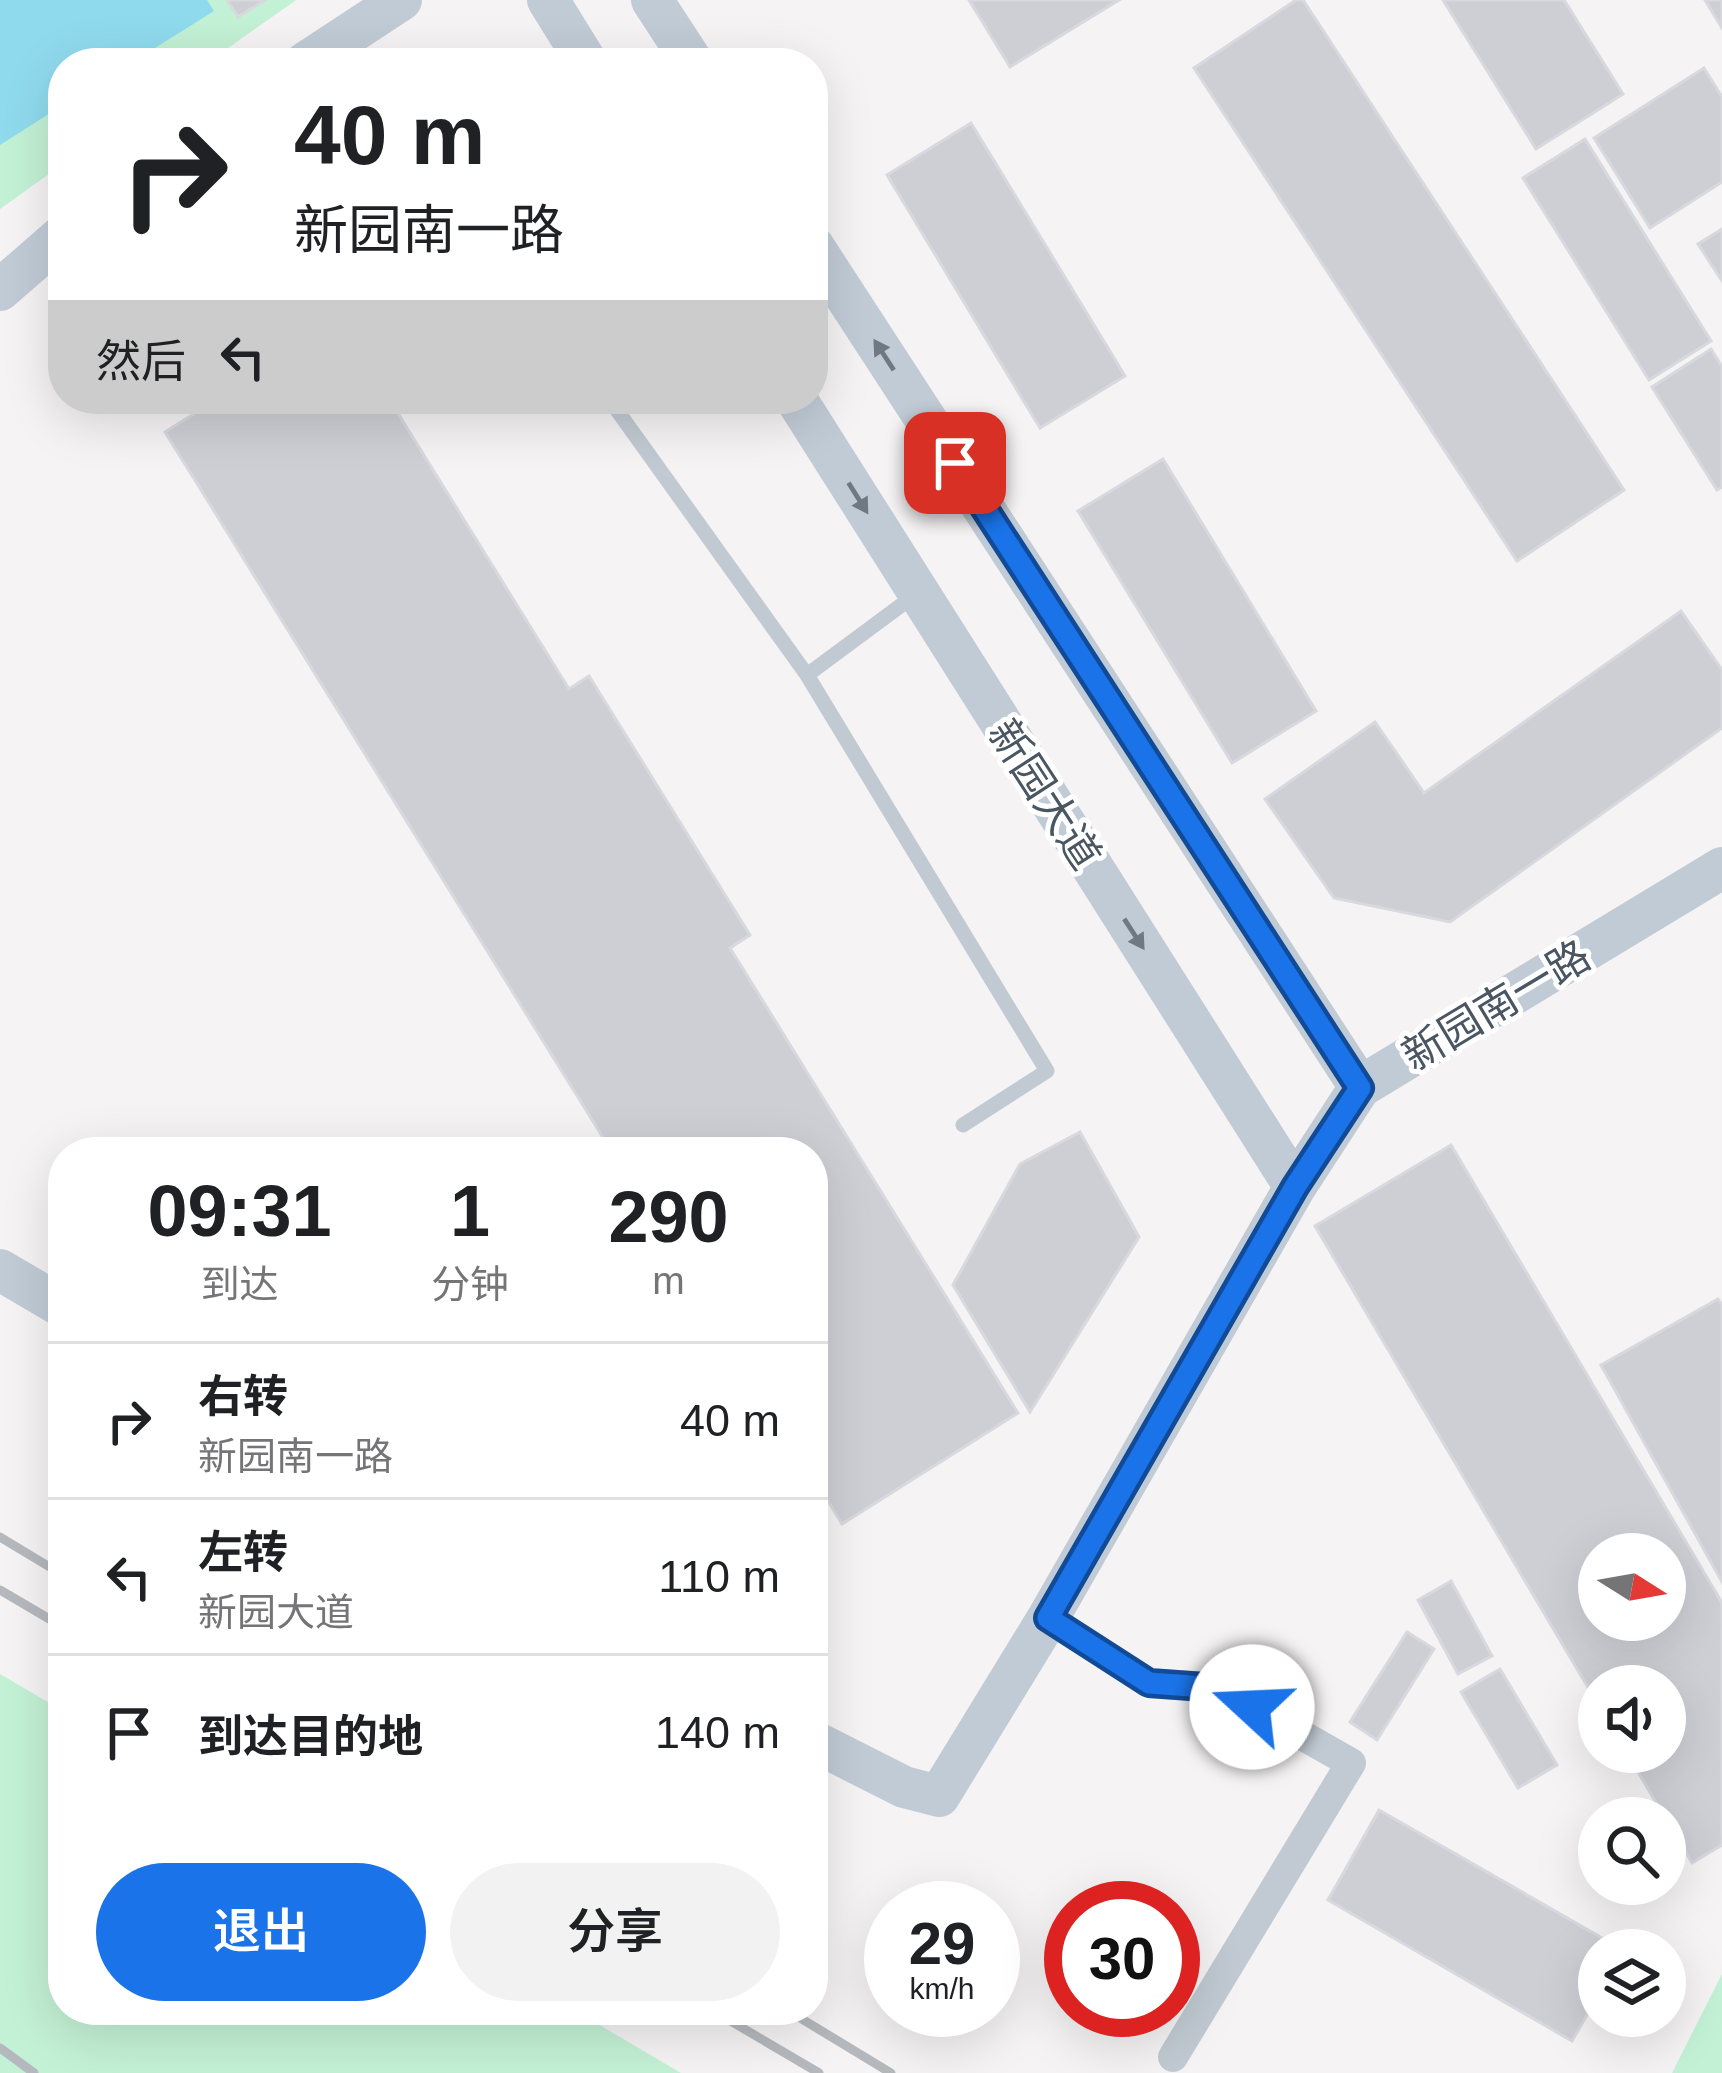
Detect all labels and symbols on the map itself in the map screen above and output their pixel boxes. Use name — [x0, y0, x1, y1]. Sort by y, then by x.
one-way arrow — [874, 339, 896, 372]
pin — [904, 412, 1006, 514]
one-way arrow — [846, 482, 868, 515]
street label: 新园大道 — [979, 711, 1110, 878]
one-way arrow — [1123, 917, 1144, 951]
street label: 新园南一路 — [1394, 931, 1598, 1080]
north arrow — [1578, 1533, 1686, 1641]
position arrow — [1189, 1644, 1315, 1770]
speed limit sign: 30 — [1044, 1881, 1200, 2037]

